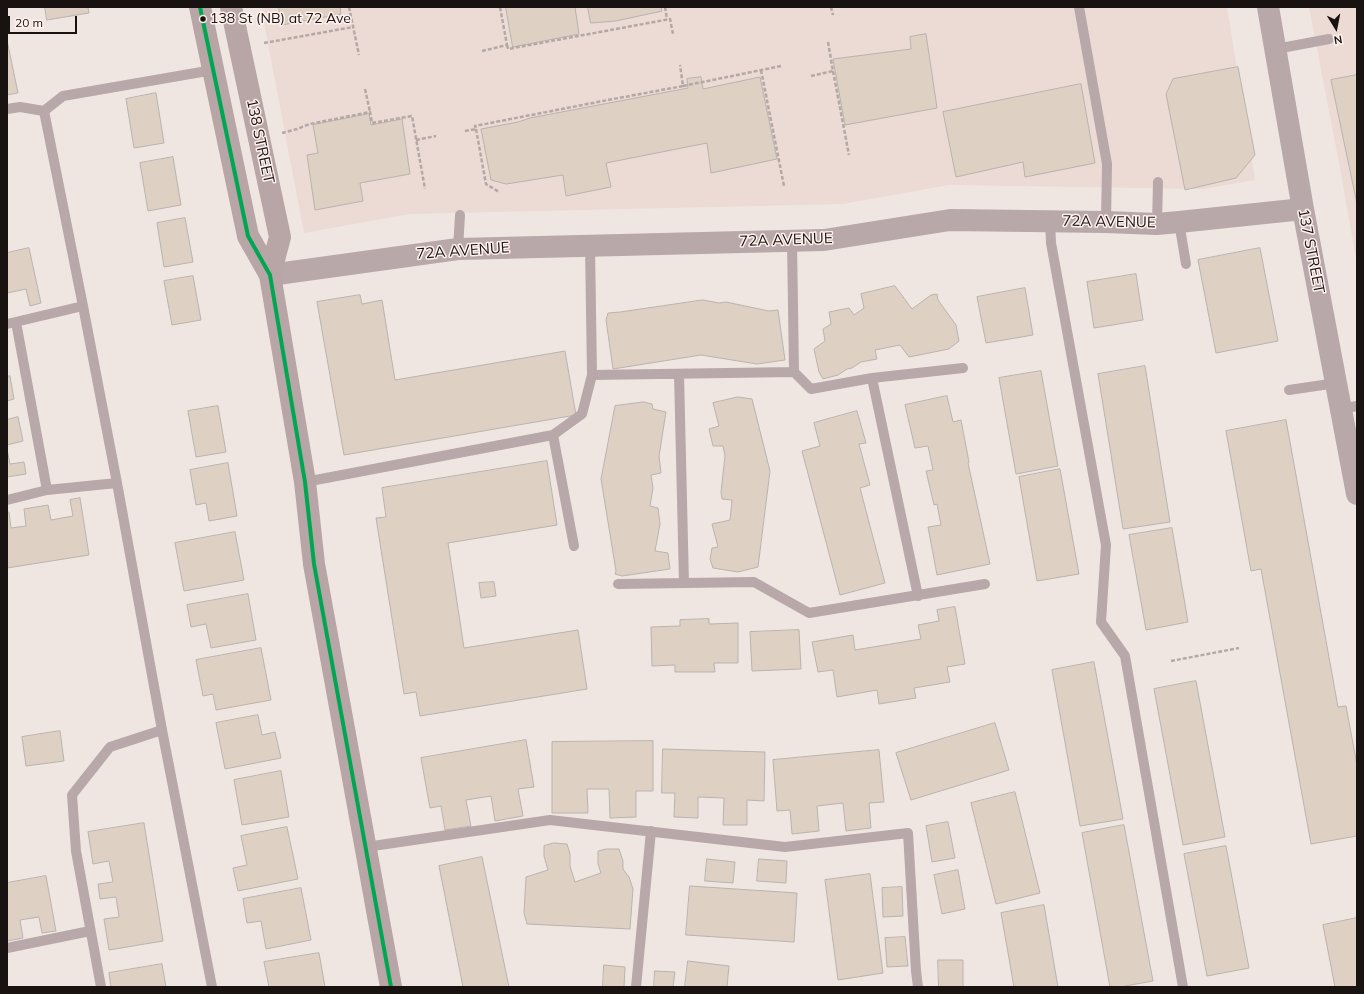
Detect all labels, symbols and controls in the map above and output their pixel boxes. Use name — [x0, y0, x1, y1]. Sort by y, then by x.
scale bar — [10, 8, 79, 34]
north arrow — [1316, 8, 1356, 48]
place label: 138 St (NB) at 72 Ave — [210, 11, 351, 27]
marker: 138 St (NB) at 72 Ave — [198, 14, 208, 24]
text: 20 m — [15, 15, 43, 30]
text: N — [1333, 32, 1343, 47]
street label: 138 STREET — [242, 97, 278, 185]
street label: 137 STREET — [1294, 207, 1328, 295]
street label: 72A AVENUE — [1062, 212, 1156, 232]
street label: 72A AVENUE — [739, 229, 833, 251]
street label: 72A AVENUE — [416, 239, 510, 263]

